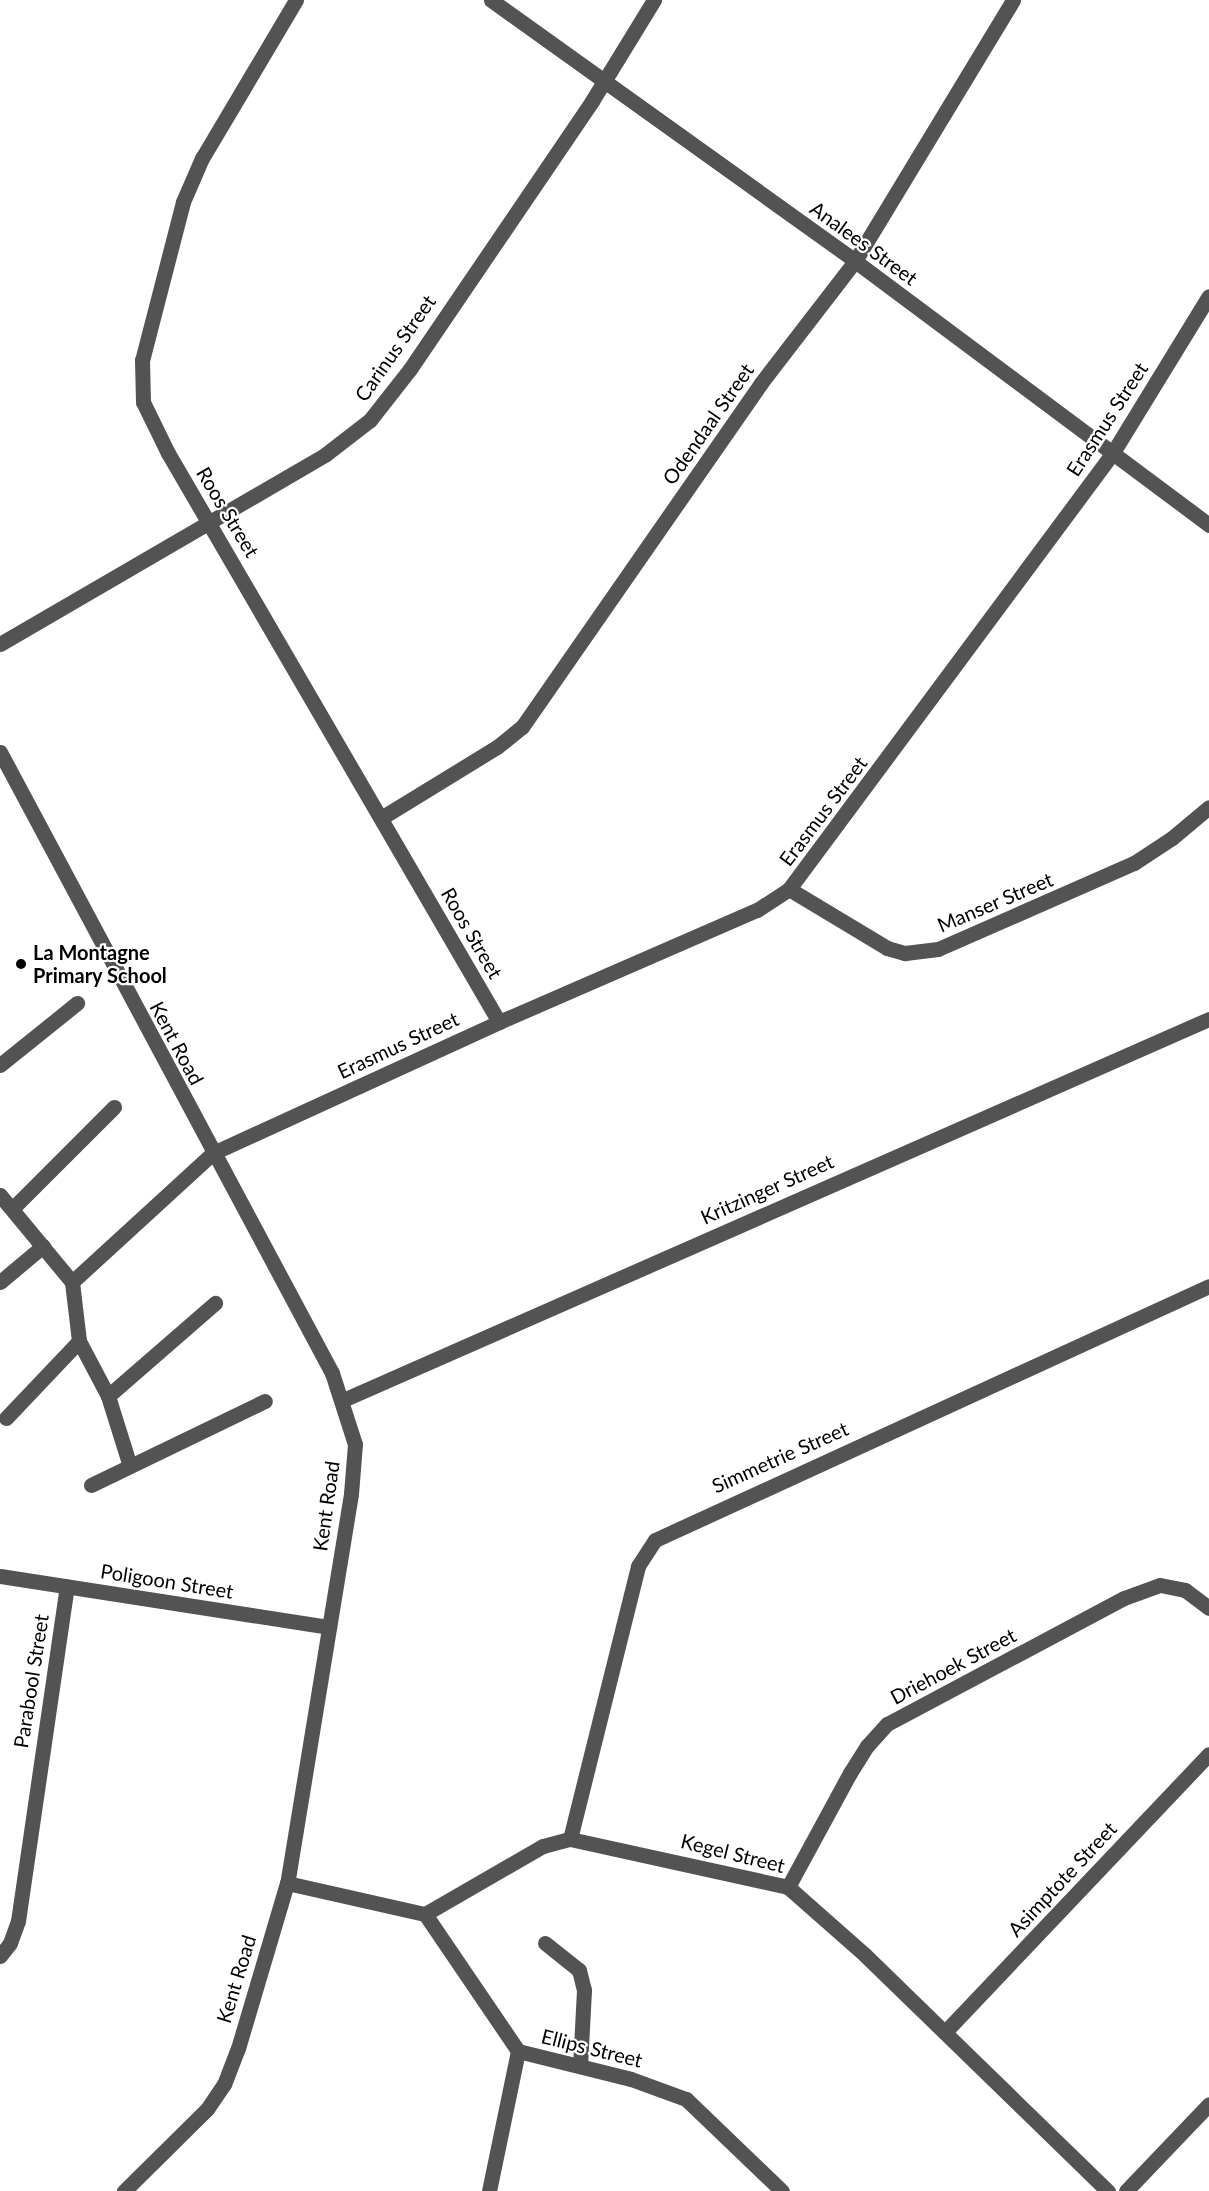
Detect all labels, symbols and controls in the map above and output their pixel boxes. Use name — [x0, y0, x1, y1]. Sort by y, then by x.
street label: Analees Street — [806, 196, 922, 290]
street label: Carinus Street — [350, 290, 440, 406]
street label: Erasmus Street — [1061, 358, 1153, 480]
street label: Odendaal Street — [657, 359, 759, 489]
street label: Roos Street — [192, 463, 264, 561]
street label: Erasmus Street — [774, 751, 872, 871]
street label: Manser Street — [933, 867, 1057, 937]
street label: Roos Street — [436, 883, 508, 983]
place label: La Montagne Primary School — [33, 940, 167, 987]
marker: La Montagne Primary School — [14, 957, 28, 971]
street label: Kent Road — [145, 997, 209, 1089]
street label: Erasmus Street — [334, 1006, 462, 1084]
street label: Kritzinger Street — [697, 1149, 837, 1229]
street label: Simmetrie Street — [708, 1416, 852, 1498]
street label: Kent Road — [308, 1459, 344, 1553]
street label: Poligoon Street — [99, 1559, 235, 1603]
street label: Parabool Street — [9, 1612, 53, 1750]
street label: Driehoek Street — [886, 1623, 1020, 1709]
street label: Asimptote Street — [1003, 1817, 1121, 1941]
street label: Kegel Street — [679, 1828, 787, 1878]
street label: Kent Road — [211, 1932, 261, 2026]
street label: Ellips Street — [539, 2024, 645, 2072]

